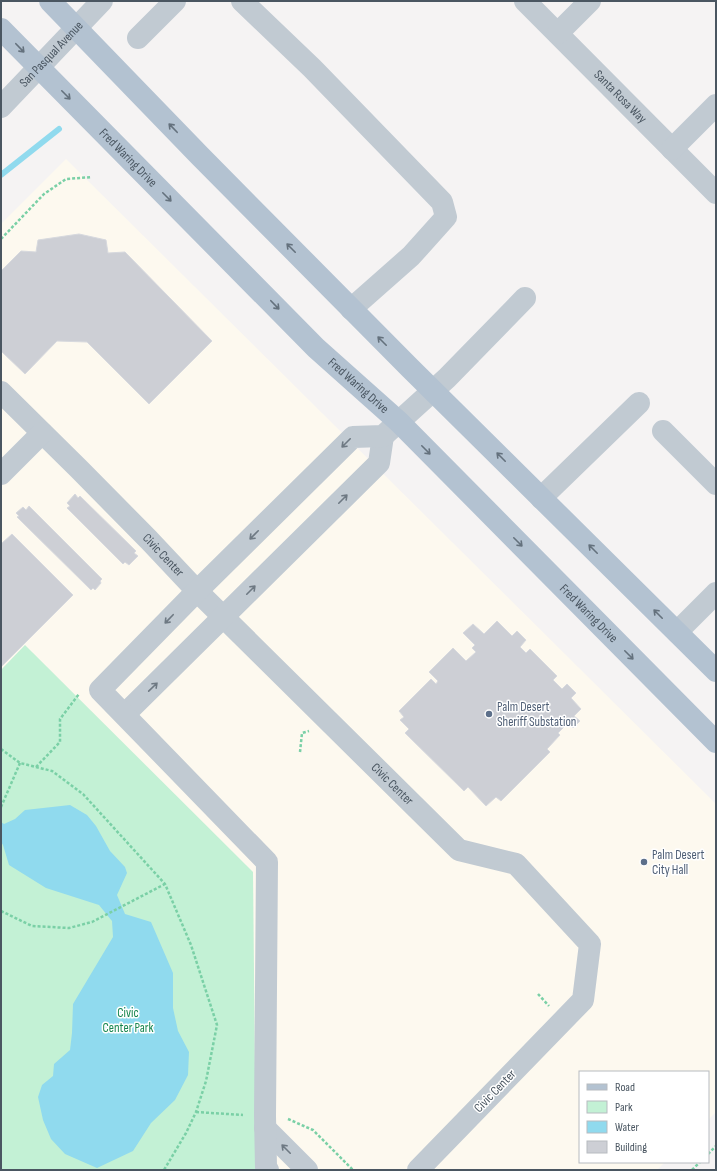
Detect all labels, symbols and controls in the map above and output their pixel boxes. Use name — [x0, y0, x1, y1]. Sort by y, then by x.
street label: San Pasqual Avenue — [16, 18, 87, 91]
one-way arrow — [15, 43, 25, 53]
street label: Santa Rosa Way — [590, 67, 650, 127]
one-way arrow — [61, 90, 71, 100]
one-way arrow — [168, 123, 178, 133]
street label: Fred Waring Drive — [96, 125, 161, 190]
one-way arrow — [163, 192, 172, 202]
one-way arrow — [286, 243, 296, 253]
one-way arrow — [270, 300, 279, 310]
one-way arrow — [377, 336, 387, 345]
street label: Fred Waring Drive — [325, 354, 392, 417]
one-way arrow — [341, 438, 351, 448]
one-way arrow — [421, 445, 431, 455]
one-way arrow — [496, 452, 506, 462]
one-way arrow — [338, 494, 348, 504]
street label: Civic Center — [139, 530, 187, 580]
one-way arrow — [249, 530, 259, 540]
one-way arrow — [513, 537, 523, 547]
one-way arrow — [588, 544, 598, 554]
street label: Fred Waring Drive — [556, 581, 621, 646]
one-way arrow — [246, 585, 256, 595]
one-way arrow — [653, 609, 663, 619]
one-way arrow — [165, 614, 174, 624]
one-way arrow — [624, 650, 634, 660]
one-way arrow — [148, 682, 158, 692]
place label: Palm Desert Sheriff Substation — [497, 699, 576, 730]
marker: Palm Desert Sheriff Substation — [484, 709, 494, 719]
street label: Civic Center — [368, 760, 417, 809]
place label: Palm Desert City Hall — [652, 847, 705, 878]
marker: Palm Desert City Hall — [639, 857, 649, 867]
park label: Civic Center Park — [103, 1005, 154, 1036]
street label: Civic Center — [471, 1066, 519, 1116]
legend — [579, 1071, 709, 1163]
text: Road — [615, 1080, 635, 1095]
text: Park — [615, 1100, 633, 1115]
text: Water — [615, 1120, 639, 1135]
text: Building — [615, 1140, 647, 1155]
one-way arrow — [281, 1144, 291, 1154]

